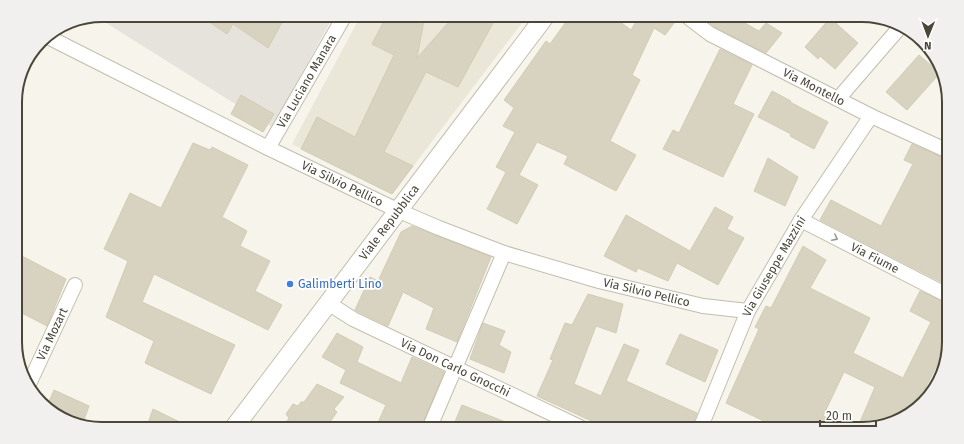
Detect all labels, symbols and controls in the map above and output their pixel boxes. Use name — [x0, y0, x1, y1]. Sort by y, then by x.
north arrow — [908, 16, 948, 56]
street label: Via Luciano Manara — [274, 32, 339, 131]
text: N — [924, 39, 932, 52]
street label: Via Montello — [780, 65, 847, 109]
street label: Via Silvio Pellico — [299, 158, 385, 209]
street label: Viale Repubblica — [356, 182, 422, 263]
street label: Via Giuseppe Mazzini — [739, 213, 809, 319]
one-way arrow — [831, 233, 838, 241]
street label: Via Fiume — [848, 240, 901, 276]
street label: Via Silvio Pellico — [602, 275, 691, 310]
place label: Galimberti Lino — [298, 277, 382, 291]
marker: Galimberti Lino — [285, 279, 295, 289]
street label: Via Mozart — [34, 305, 71, 363]
street label: Via Don Carlo Gnocchi — [398, 336, 512, 400]
scale bar — [820, 402, 876, 428]
text: 20 m — [826, 409, 852, 423]

